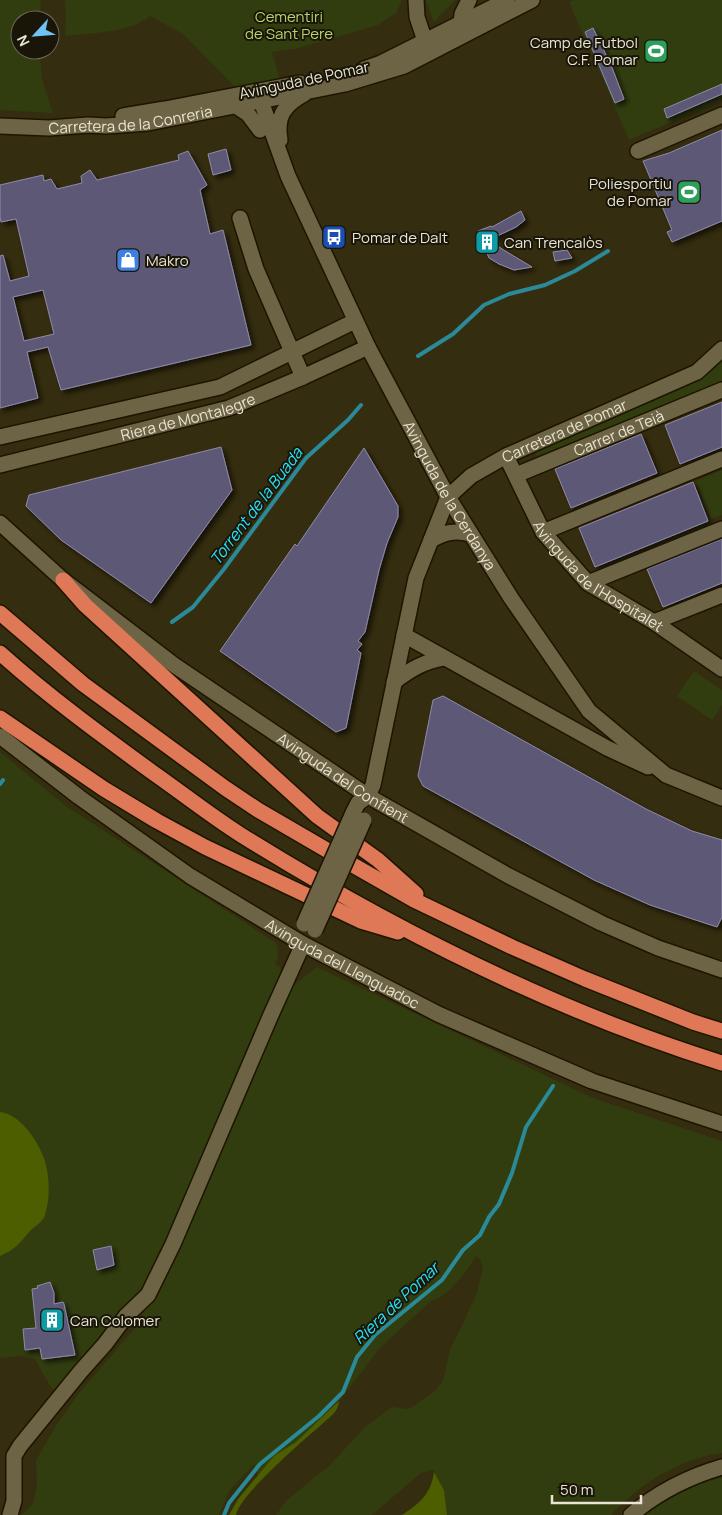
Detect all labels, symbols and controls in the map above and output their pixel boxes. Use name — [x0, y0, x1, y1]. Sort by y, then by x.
park label: Cementiri de Sant Pere — [245, 6, 333, 44]
north arrow — [10, 10, 60, 60]
text: N — [12, 32, 34, 50]
place label: Camp de Futbol C.F. Pomar — [530, 32, 639, 70]
sports icon: Camp de Futbol C.F. Pomar — [643, 38, 669, 64]
street label: Avinguda de Pomar — [237, 56, 371, 104]
street label: Carretera de la Conreria — [48, 100, 214, 139]
place label: Poliesportiu de Pomar — [589, 173, 673, 211]
sports icon: Poliesportiu de Pomar — [676, 179, 702, 205]
bus stop icon: Pomar de Dalt — [321, 224, 347, 250]
place label: Pomar de Dalt — [352, 227, 448, 248]
building icon: Can Trencalòs — [474, 229, 500, 255]
place label: Can Trencalòs — [504, 232, 603, 253]
shop icon: Makro — [115, 247, 141, 273]
place label: Makro — [146, 250, 189, 271]
street label: Riera de Montalegre — [118, 388, 259, 445]
street label: Carretera de Pomar — [498, 393, 631, 467]
street label: Carrer de Teià — [570, 405, 667, 461]
street label: Avinguda de la Cerdanya — [399, 417, 501, 574]
water label: Torrent de la Buada — [205, 442, 308, 569]
street label: Avinguda de l'Hospitalet — [529, 517, 668, 636]
street label: Avinguda del Conflent — [273, 727, 413, 828]
street label: Avinguda del Llenguadoc — [262, 913, 423, 1013]
water label: Riera de Pomar — [348, 1256, 445, 1349]
building icon: Can Colomer — [39, 1307, 65, 1333]
place label: Can Colomer — [70, 1310, 160, 1331]
scale bar — [552, 1472, 641, 1504]
text: 50 m — [560, 1479, 594, 1500]

